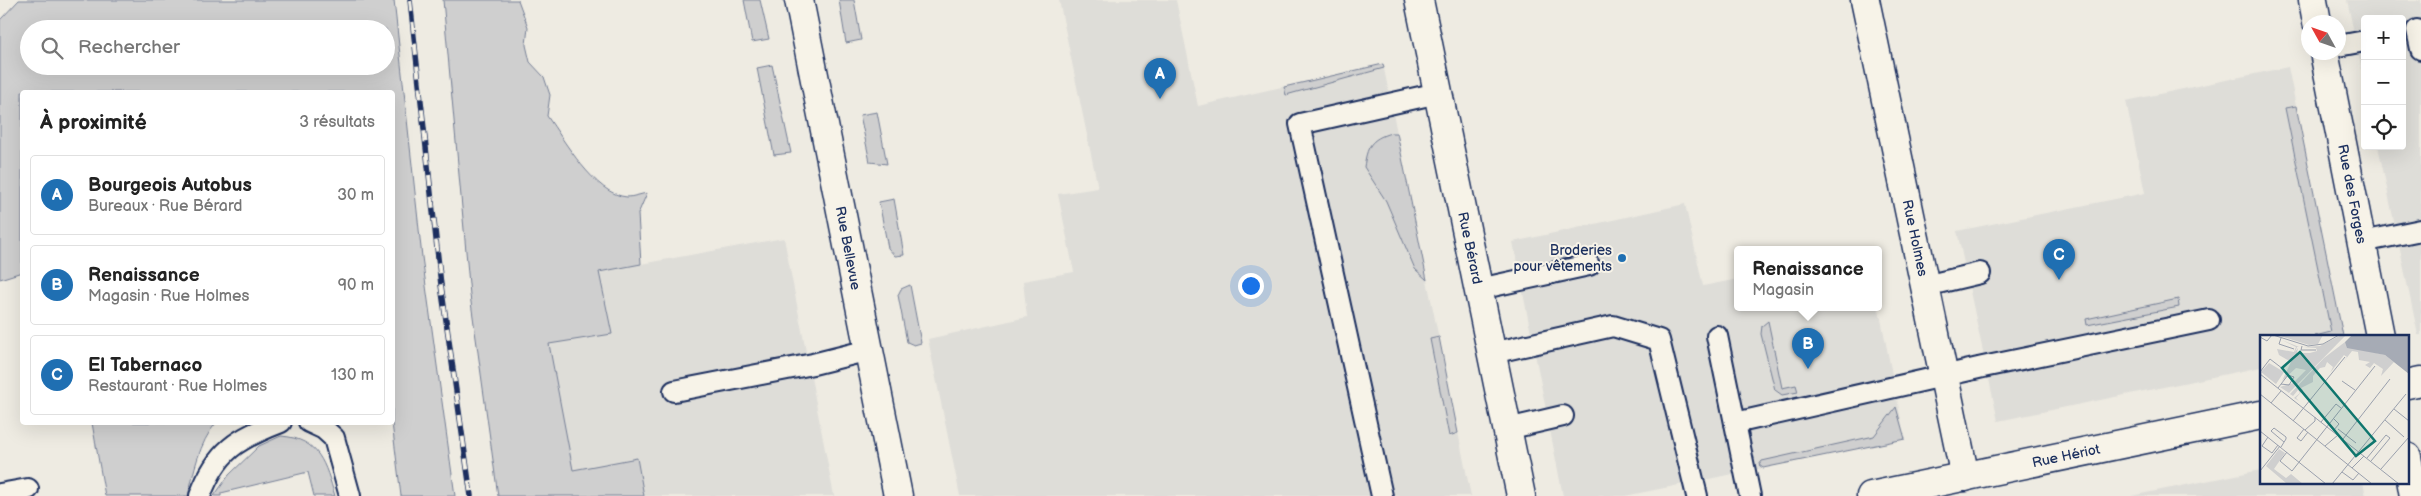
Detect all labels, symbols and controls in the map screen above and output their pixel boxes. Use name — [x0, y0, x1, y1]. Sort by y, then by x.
north arrow — [2301, 15, 2346, 60]
map controls — [2361, 15, 2406, 150]
button: + — [2361, 15, 2406, 60]
search box — [20, 20, 395, 75]
icon: search — [38, 34, 66, 62]
text: Rechercher — [78, 36, 180, 59]
pin: A — [1144, 58, 1176, 99]
button: − — [2361, 60, 2406, 105]
button: locate — [2361, 105, 2406, 150]
text: À proximité — [40, 110, 147, 135]
text: 3 résultats — [299, 113, 375, 132]
street label: Rue des Forges — [2334, 143, 2370, 245]
text: Bourgeois Autobus — [88, 174, 252, 197]
text: A — [52, 186, 62, 205]
text: 30 m — [337, 186, 374, 205]
text: Bureaux · Rue Bérard — [88, 197, 243, 216]
street label: Rue Holmes — [1899, 198, 1931, 278]
street label: Rue Bellevue — [832, 205, 864, 291]
street label: Rue Bérard — [1454, 210, 1486, 286]
pin: C — [2043, 239, 2075, 280]
place label: Broderies pour vêtements — [1513, 242, 1612, 275]
popup — [1734, 246, 1882, 311]
marker: Broderies pour vêtements — [1616, 252, 1628, 264]
text: Renaissance — [1752, 258, 1864, 281]
text: Renaissance — [88, 264, 200, 287]
your location — [1238, 273, 1264, 299]
text: B — [51, 276, 63, 295]
text: 90 m — [338, 276, 374, 295]
text: Magasin — [1752, 281, 1814, 300]
text: Magasin · Rue Holmes — [88, 287, 249, 306]
pin: B — [1792, 328, 1824, 369]
inset map — [2260, 335, 2408, 484]
text: El Tabernaco — [88, 354, 202, 377]
text: C — [51, 366, 63, 385]
text: 130 m — [331, 366, 374, 385]
text: Restaurant · Rue Holmes — [88, 377, 267, 396]
street label: Rue Hériot — [2031, 440, 2102, 471]

